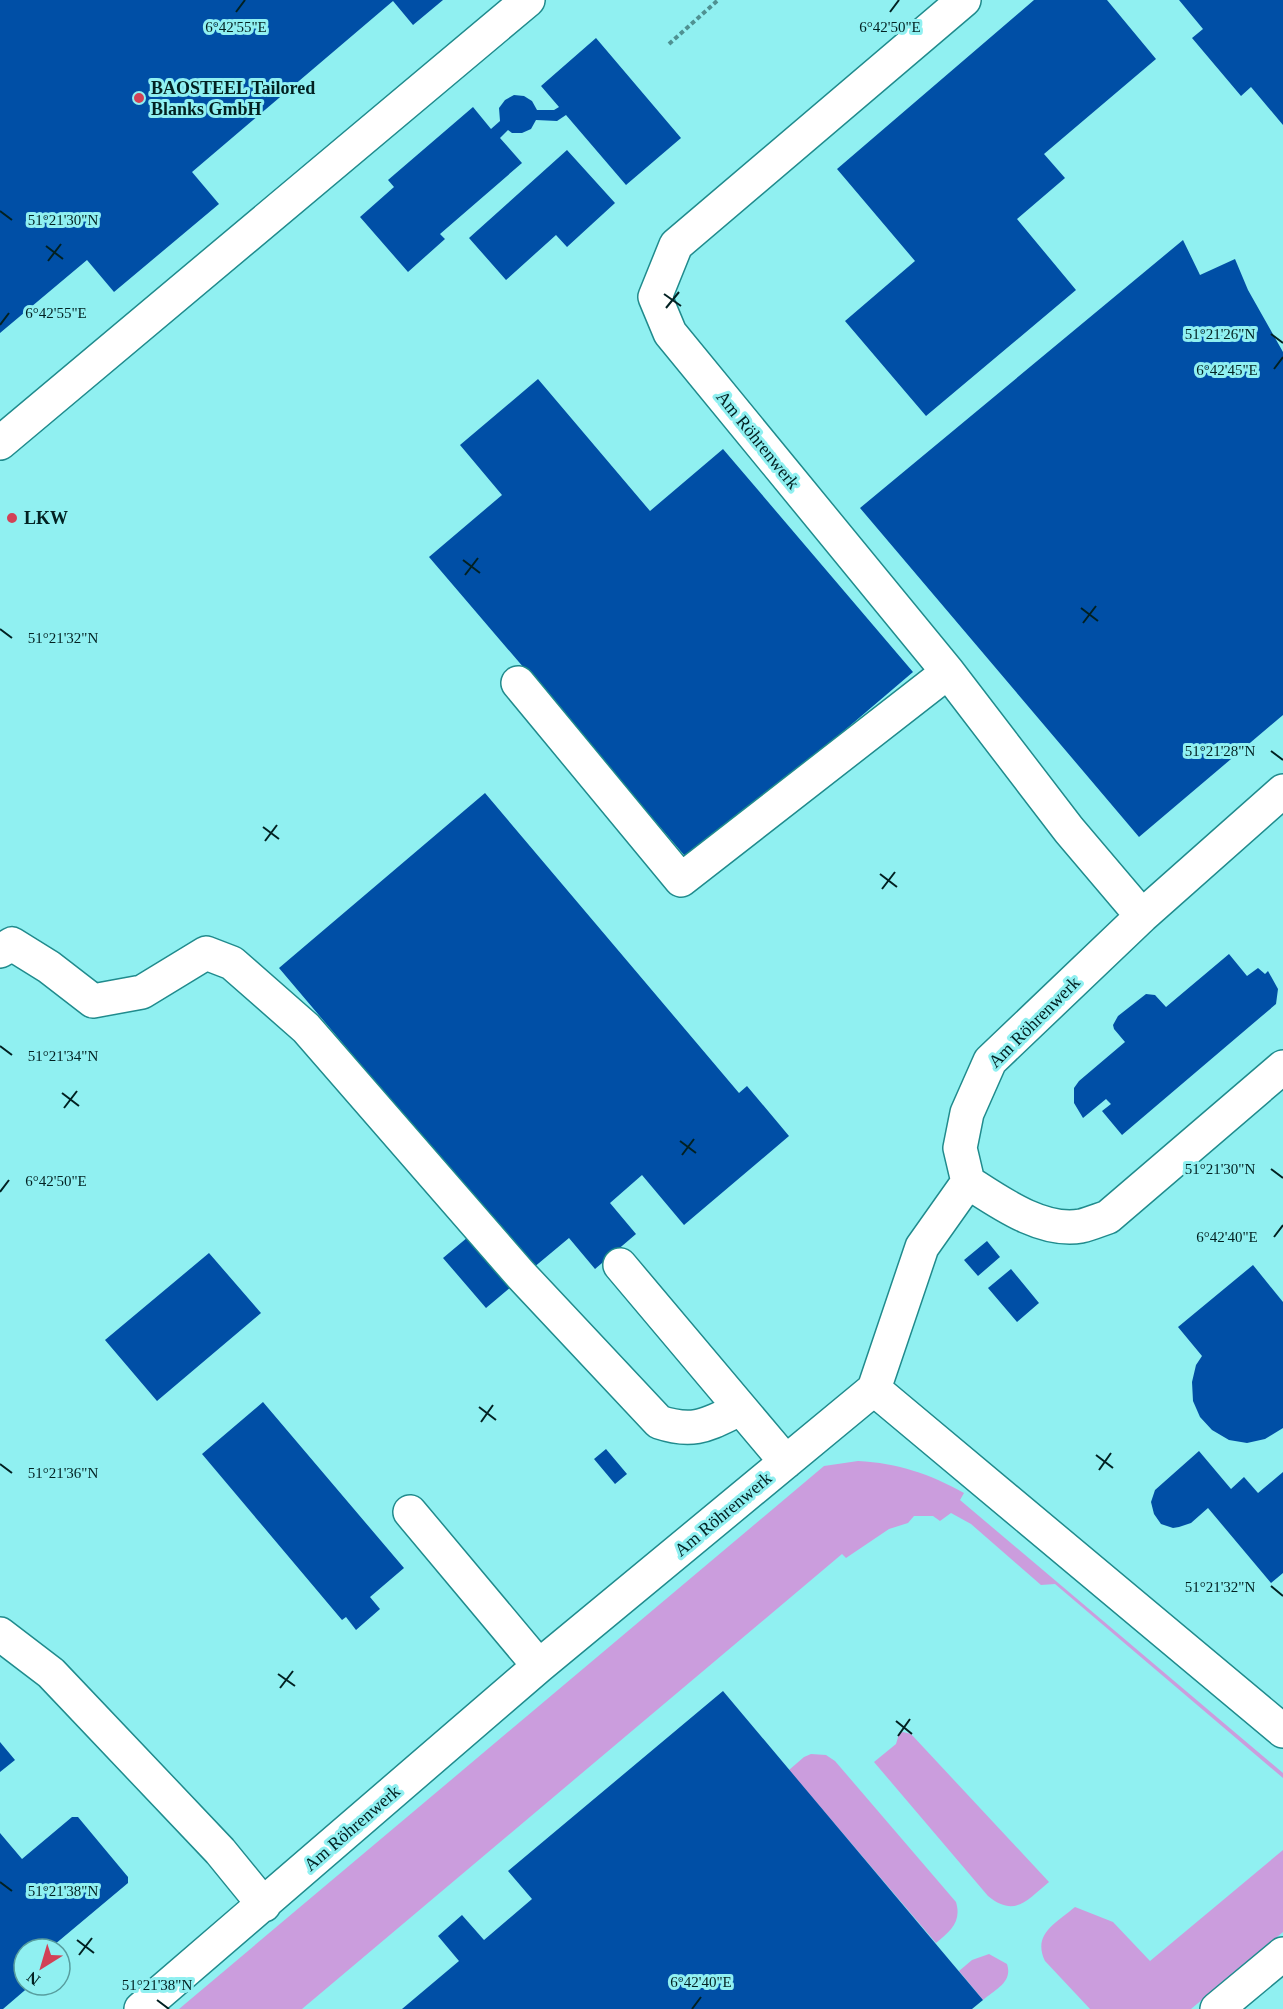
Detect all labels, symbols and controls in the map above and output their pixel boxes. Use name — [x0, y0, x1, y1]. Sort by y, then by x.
text: 6°42'55"E — [205, 19, 267, 35]
text: 6°42'50"E — [859, 19, 921, 35]
place label: BAOSTEEL Tailored Blanks GmbH — [151, 78, 315, 119]
marker: BAOSTEEL Tailored Blanks GmbH — [132, 91, 146, 105]
text: 51°21'30"N — [28, 212, 98, 228]
text: 6°42'55"E — [25, 305, 87, 321]
text: 51°21'26"N — [1185, 326, 1255, 342]
text: 6°42'45"E — [1196, 362, 1258, 378]
street label: Am Röhrenwerk — [712, 387, 804, 493]
place label: LKW — [24, 508, 68, 528]
marker: LKW — [5, 511, 19, 525]
text: 51°21'32"N — [28, 630, 98, 646]
text: 51°21'28"N — [1185, 743, 1255, 759]
street label: Am Röhrenwerk — [984, 972, 1084, 1072]
text: 51°21'34"N — [28, 1048, 98, 1064]
text: 51°21'30"N — [1185, 1161, 1255, 1177]
text: 6°42'50"E — [25, 1173, 87, 1189]
text: 6°42'40"E — [1196, 1229, 1258, 1245]
text: 51°21'36"N — [28, 1465, 98, 1481]
street label: Am Röhrenwerk — [670, 1468, 776, 1560]
text: 51°21'32"N — [1185, 1579, 1255, 1595]
street label: Am Röhrenwerk — [300, 1781, 404, 1875]
text: 51°21'38"N — [28, 1883, 98, 1899]
north arrow — [12, 1937, 72, 1997]
text: N — [23, 1968, 43, 1989]
text: 6°42'40"E — [670, 1974, 732, 1990]
text: 51°21'38"N — [122, 1977, 192, 1993]

